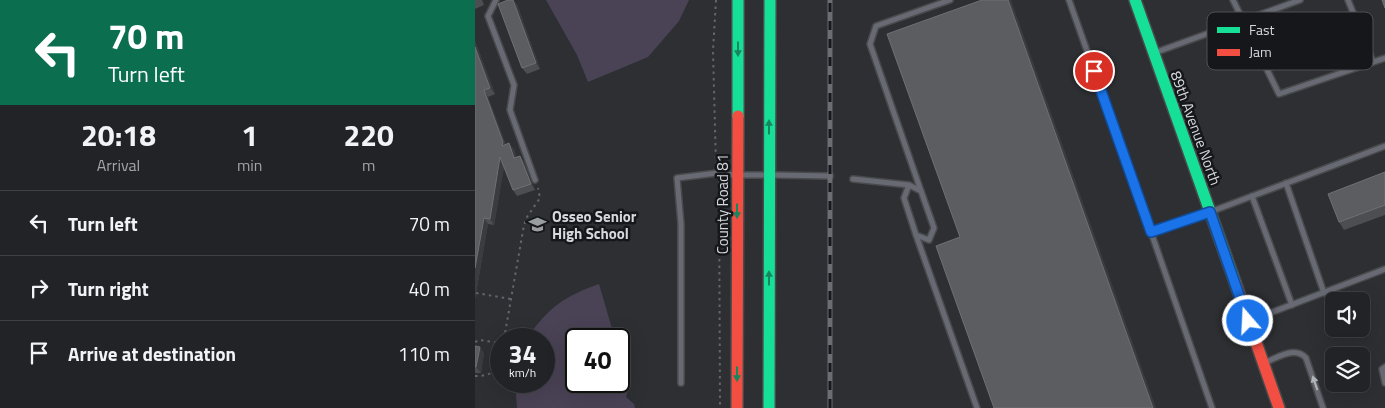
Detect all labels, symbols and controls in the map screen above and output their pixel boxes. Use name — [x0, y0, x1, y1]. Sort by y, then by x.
text: 70 m — [108, 9, 184, 63]
legend — [1207, 12, 1373, 70]
text: Fast — [1249, 19, 1274, 40]
icon: left — [25, 20, 90, 85]
one-way arrow — [734, 41, 742, 57]
text: Jam — [1249, 41, 1272, 62]
pin — [1073, 50, 1115, 92]
text: Turn left — [108, 57, 185, 91]
icon: arrive — [1080, 57, 1108, 85]
street label: 89th Avenue North — [1165, 68, 1227, 188]
text: 20:18 — [81, 112, 156, 158]
text: 1 — [241, 112, 258, 158]
text: 220 — [344, 112, 394, 158]
one-way arrow — [765, 118, 773, 134]
text: Arrival — [97, 153, 140, 177]
text: min — [237, 153, 262, 177]
text: m — [362, 153, 375, 177]
street label: County Road 81 — [711, 154, 734, 254]
one-way arrow — [733, 203, 741, 219]
place label: Osseo Senior High School — [552, 205, 637, 245]
icon: left — [25, 209, 53, 237]
text: Turn left — [68, 209, 138, 238]
text: 70 m — [409, 209, 450, 238]
school or university icon: Osseo Senior High School — [528, 215, 548, 235]
one-way arrow — [765, 269, 773, 285]
icon: right — [25, 274, 53, 302]
text: Turn right — [68, 274, 149, 303]
text: 40 m — [409, 274, 450, 303]
map controls — [1325, 292, 1370, 392]
button: sound — [1325, 292, 1370, 337]
position arrow — [1221, 294, 1273, 346]
speed limit sign: 40 — [565, 328, 630, 393]
text: 34 — [508, 335, 537, 373]
icon: arrive — [25, 339, 53, 367]
text: Arrive at destination — [68, 339, 236, 368]
text: 110 m — [398, 339, 450, 368]
button: layers — [1325, 347, 1370, 392]
text: km/h — [509, 363, 536, 382]
one-way arrow — [733, 366, 741, 382]
one-way arrow — [1311, 375, 1319, 390]

